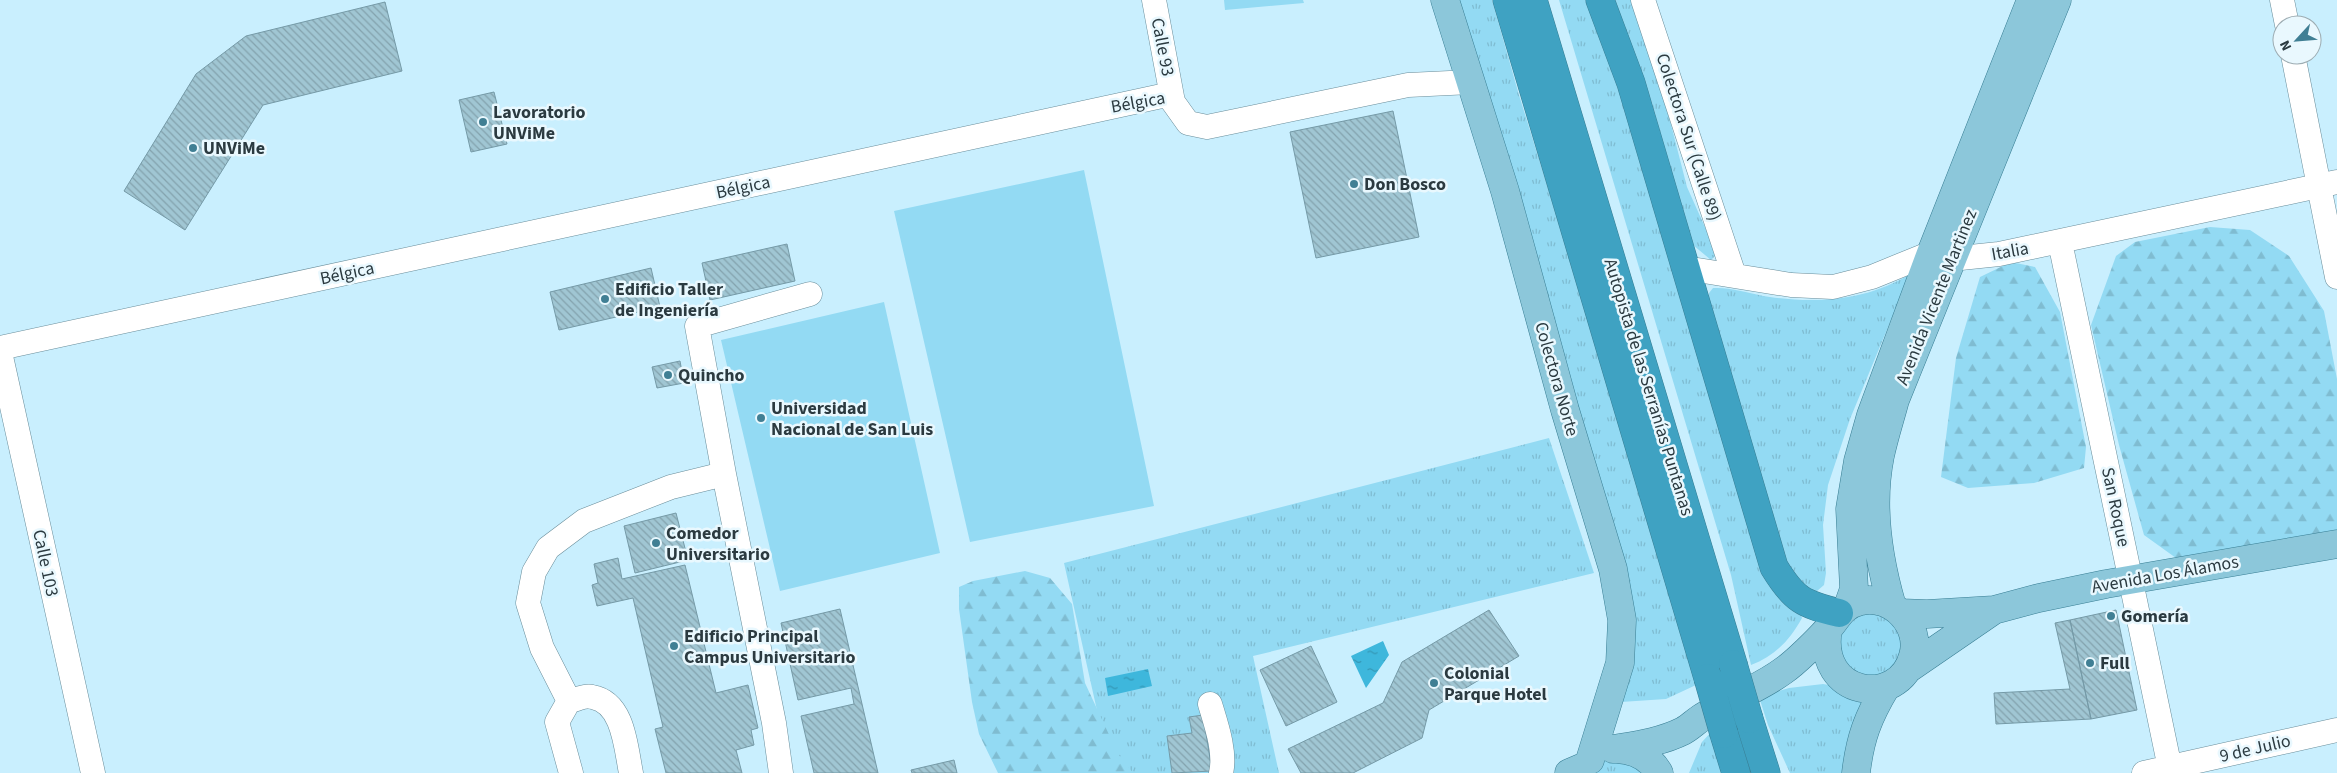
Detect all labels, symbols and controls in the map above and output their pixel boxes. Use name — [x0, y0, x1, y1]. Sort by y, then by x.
north arrow — [2272, 15, 2322, 65]
street label: Calle 93 — [1145, 16, 1180, 78]
text: N — [2275, 37, 2297, 54]
street label: Colectora Sur (Calle 89) — [1650, 50, 1727, 224]
street label: Bélgica — [1109, 85, 1167, 120]
place label: Lavoratorio UNViMe — [493, 100, 586, 146]
marker: Lavoratorio UNViMe — [477, 116, 489, 128]
place label: UNViMe — [203, 136, 265, 161]
marker: UNViMe — [187, 142, 199, 154]
street label: Bélgica — [714, 170, 772, 205]
place label: Don Bosco — [1364, 172, 1446, 197]
marker: Don Bosco — [1348, 178, 1360, 190]
street label: Avenida Vicente Martinez — [1890, 205, 1983, 389]
street label: Italia — [1989, 236, 2031, 267]
street label: Bélgica — [318, 256, 376, 291]
street label: Autopista de las Serranías Puntanas — [1597, 256, 1700, 519]
place label: Edificio Taller de Ingeniería — [615, 277, 724, 323]
marker: Edificio Taller de Ingeniería — [599, 293, 611, 305]
street label: Colectora Norte — [1528, 319, 1585, 439]
place label: Quincho — [678, 363, 745, 388]
marker: Quincho — [662, 369, 674, 381]
place label: Universidad Nacional de San Luis — [771, 396, 933, 442]
marker: Universidad Nacional de San Luis — [755, 412, 767, 424]
street label: San Roque — [2095, 465, 2136, 549]
place label: Comedor Universitario — [666, 521, 770, 567]
street label: Calle 103 — [26, 527, 65, 599]
marker: Comedor Universitario — [650, 537, 662, 549]
street label: Avenida Los Álamos — [2090, 549, 2241, 600]
place label: Gomería — [2121, 604, 2189, 629]
marker: Gomería — [2105, 610, 2117, 622]
place label: Edificio Principal Campus Universitario — [684, 624, 855, 670]
marker: Edificio Principal Campus Universitario — [668, 640, 680, 652]
place label: Full — [2100, 651, 2130, 676]
marker: Full — [2084, 657, 2096, 669]
place label: Colonial Parque Hotel — [1444, 661, 1547, 707]
marker: Colonial Parque Hotel — [1428, 677, 1440, 689]
street label: 9 de Julio — [2217, 728, 2293, 769]

